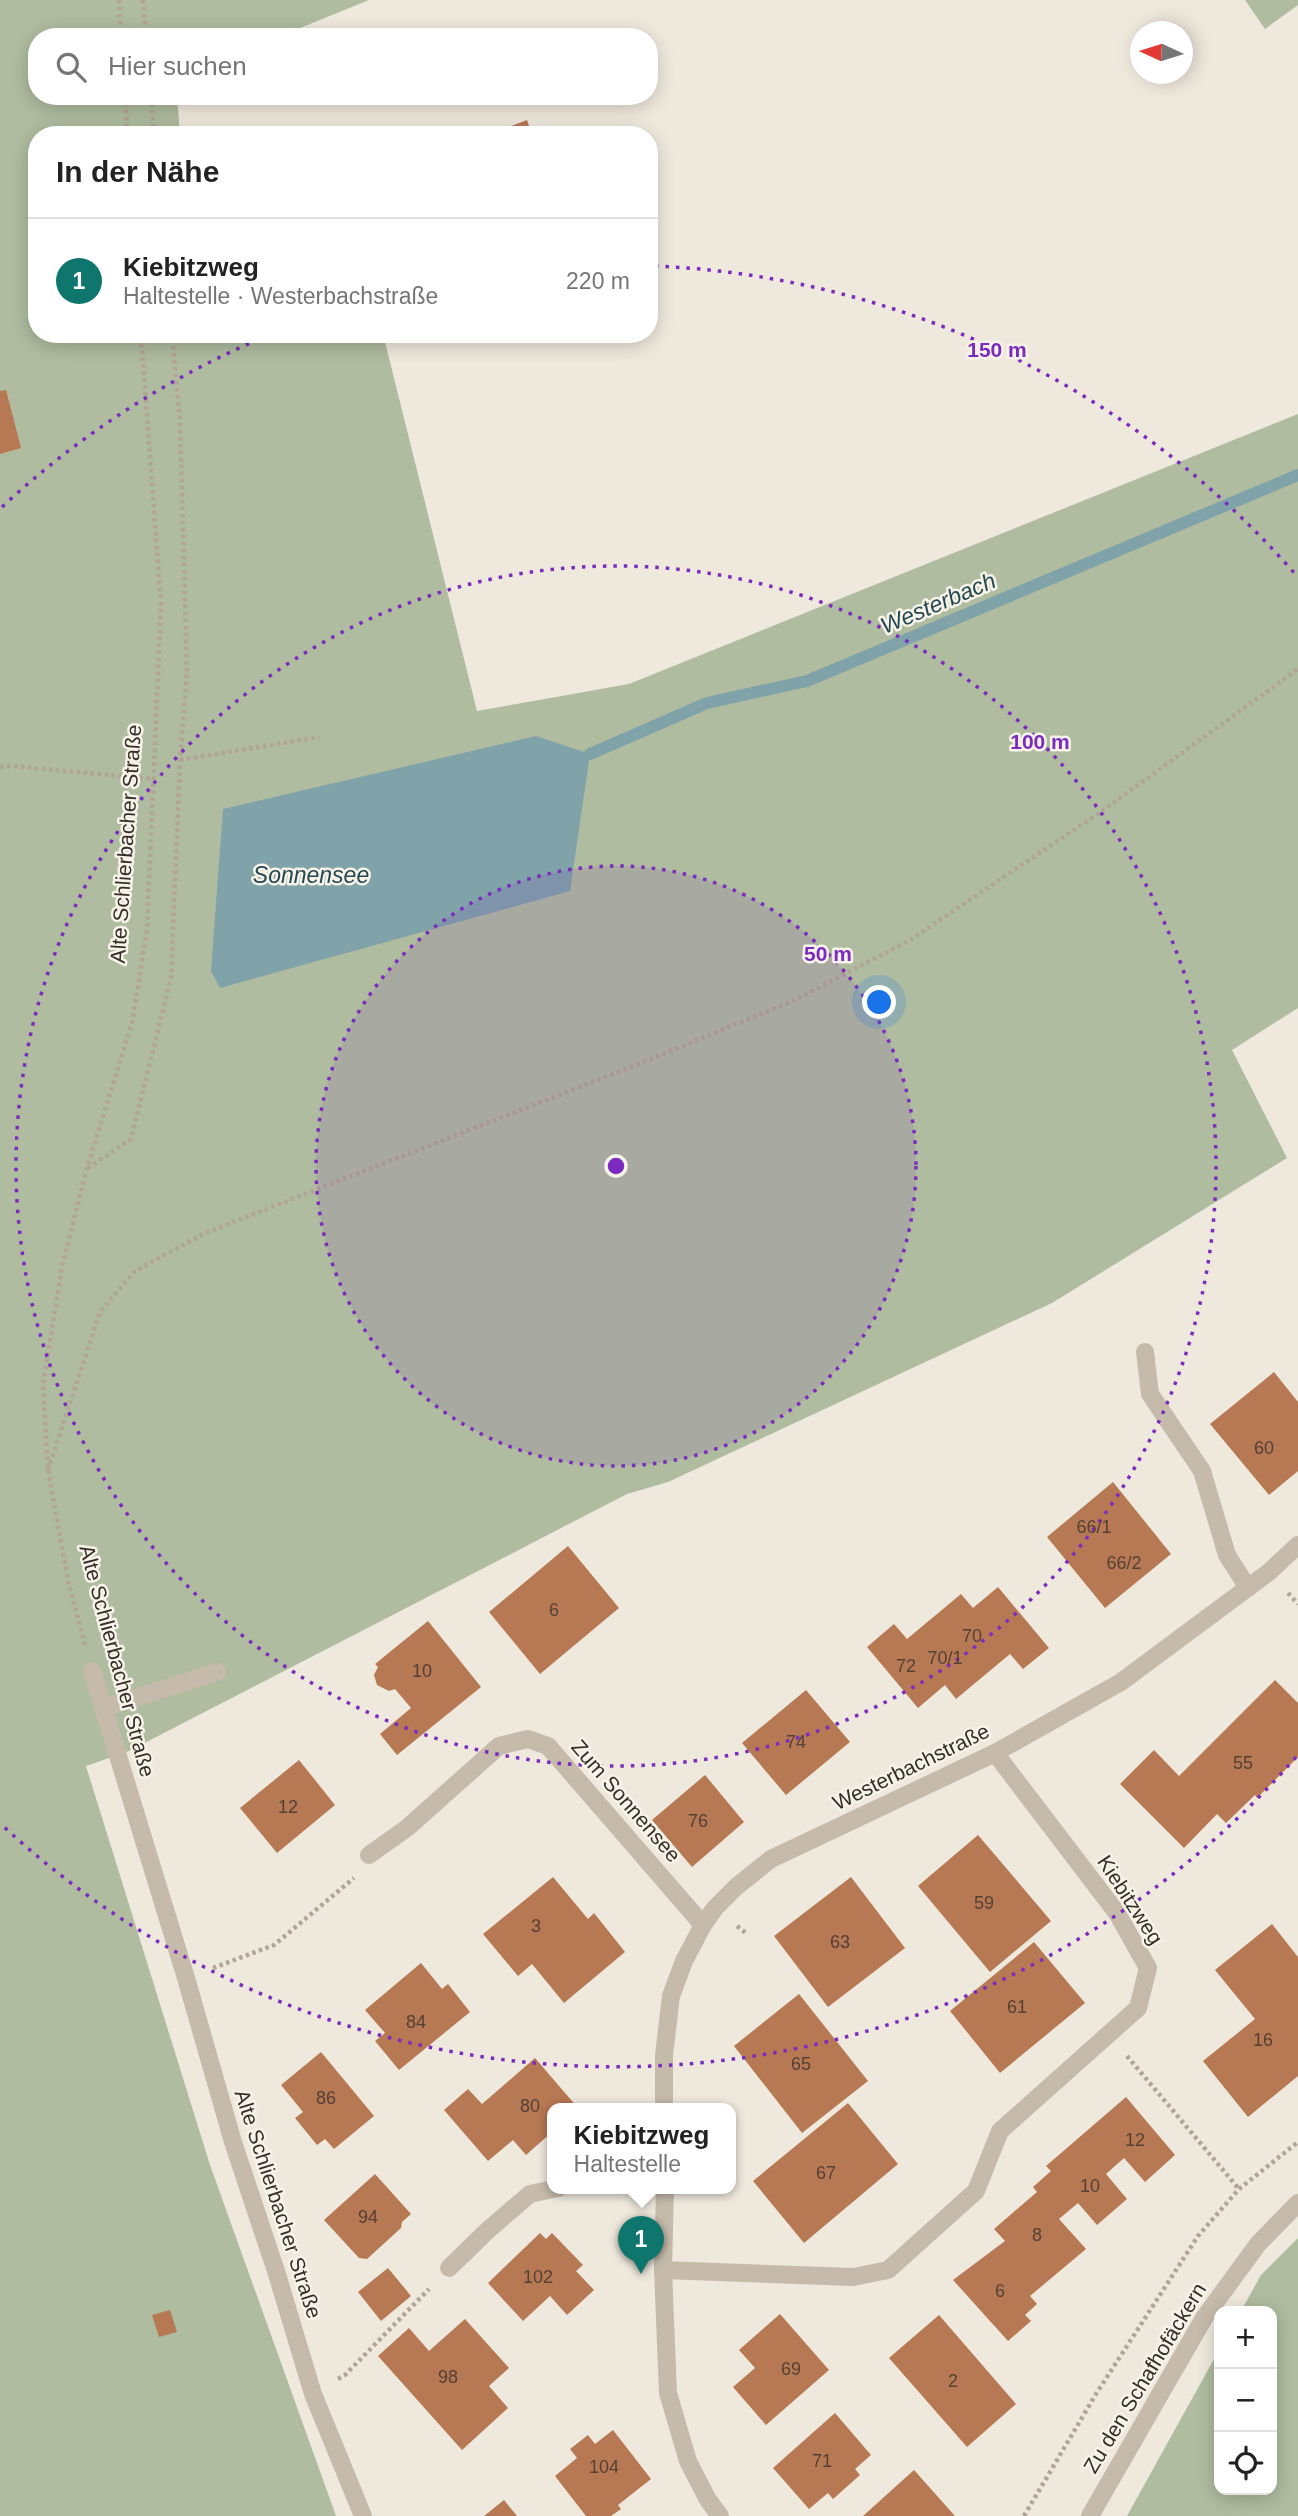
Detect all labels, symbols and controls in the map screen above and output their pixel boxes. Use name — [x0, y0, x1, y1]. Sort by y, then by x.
north arrow — [1130, 21, 1193, 84]
search box — [28, 28, 658, 105]
icon: search — [52, 48, 90, 86]
text: Hier suchen — [108, 51, 247, 81]
text: In der Nähe — [56, 155, 219, 188]
text: Kiebitzweg — [123, 252, 259, 282]
text: 1 — [73, 268, 85, 294]
text: 220 m — [566, 268, 630, 294]
text: Haltestelle · Westerbachstraße — [123, 283, 438, 309]
text: 150 m — [967, 338, 1027, 361]
water label: Westerbach — [877, 567, 999, 639]
street label: Alte Schlierbacher Straße — [106, 724, 145, 964]
text: 100 m — [1010, 730, 1070, 753]
water label: Sonnensee — [253, 862, 369, 888]
text: 50 m — [804, 942, 852, 965]
your location — [862, 985, 896, 1019]
centre of rings — [604, 1154, 628, 1178]
house number: 60 — [1254, 1438, 1274, 1458]
house number: 66/1 — [1076, 1517, 1112, 1537]
street label: Alte Schlierbacher Straße — [75, 1542, 160, 1779]
house number: 66/2 — [1106, 1553, 1142, 1573]
house number: 6 — [549, 1600, 559, 1620]
house number: 70 — [962, 1626, 982, 1646]
house number: 70/1 — [927, 1648, 963, 1668]
house number: 72 — [896, 1656, 916, 1676]
house number: 10 — [412, 1661, 432, 1681]
street label: Westerbachstraße — [829, 1719, 993, 1814]
house number: 74 — [786, 1732, 806, 1752]
street label: Zum Sonnensee — [567, 1735, 686, 1866]
house number: 55 — [1233, 1753, 1253, 1773]
house number: 12 — [278, 1797, 298, 1817]
house number: 76 — [688, 1811, 708, 1831]
street label: Kiebitzweg — [1093, 1851, 1168, 1949]
house number: 59 — [974, 1893, 994, 1913]
house number: 3 — [531, 1916, 541, 1936]
house number: 63 — [830, 1932, 850, 1952]
house number: 61 — [1007, 1997, 1027, 2017]
house number: 84 — [406, 2012, 426, 2032]
house number: 16 — [1253, 2030, 1273, 2050]
house number: 65 — [791, 2054, 811, 2074]
street label: Alte Schlierbacher Straße — [231, 2087, 326, 2321]
house number: 86 — [316, 2088, 336, 2108]
house number: 80 — [520, 2096, 540, 2116]
popup — [547, 2103, 736, 2194]
text: Kiebitzweg — [574, 2120, 709, 2150]
house number: 12 — [1125, 2130, 1145, 2150]
text: Haltestelle — [574, 2151, 681, 2177]
house number: 67 — [816, 2163, 836, 2183]
house number: 10 — [1080, 2176, 1100, 2196]
house number: 94 — [358, 2207, 378, 2227]
pin: 1 — [618, 2216, 664, 2274]
house number: 8 — [1032, 2225, 1042, 2245]
house number: 102 — [523, 2267, 553, 2287]
street label: Zu den Schafhofäckern — [1079, 2279, 1210, 2477]
house number: 6 — [995, 2281, 1005, 2301]
map controls — [1214, 2306, 1277, 2495]
button: + — [1214, 2306, 1277, 2369]
house number: 69 — [781, 2359, 801, 2379]
house number: 98 — [438, 2367, 458, 2387]
button: − — [1214, 2369, 1277, 2432]
house number: 2 — [948, 2371, 958, 2391]
button: locate — [1214, 2432, 1277, 2495]
house number: 71 — [812, 2451, 832, 2471]
house number: 104 — [589, 2457, 619, 2477]

